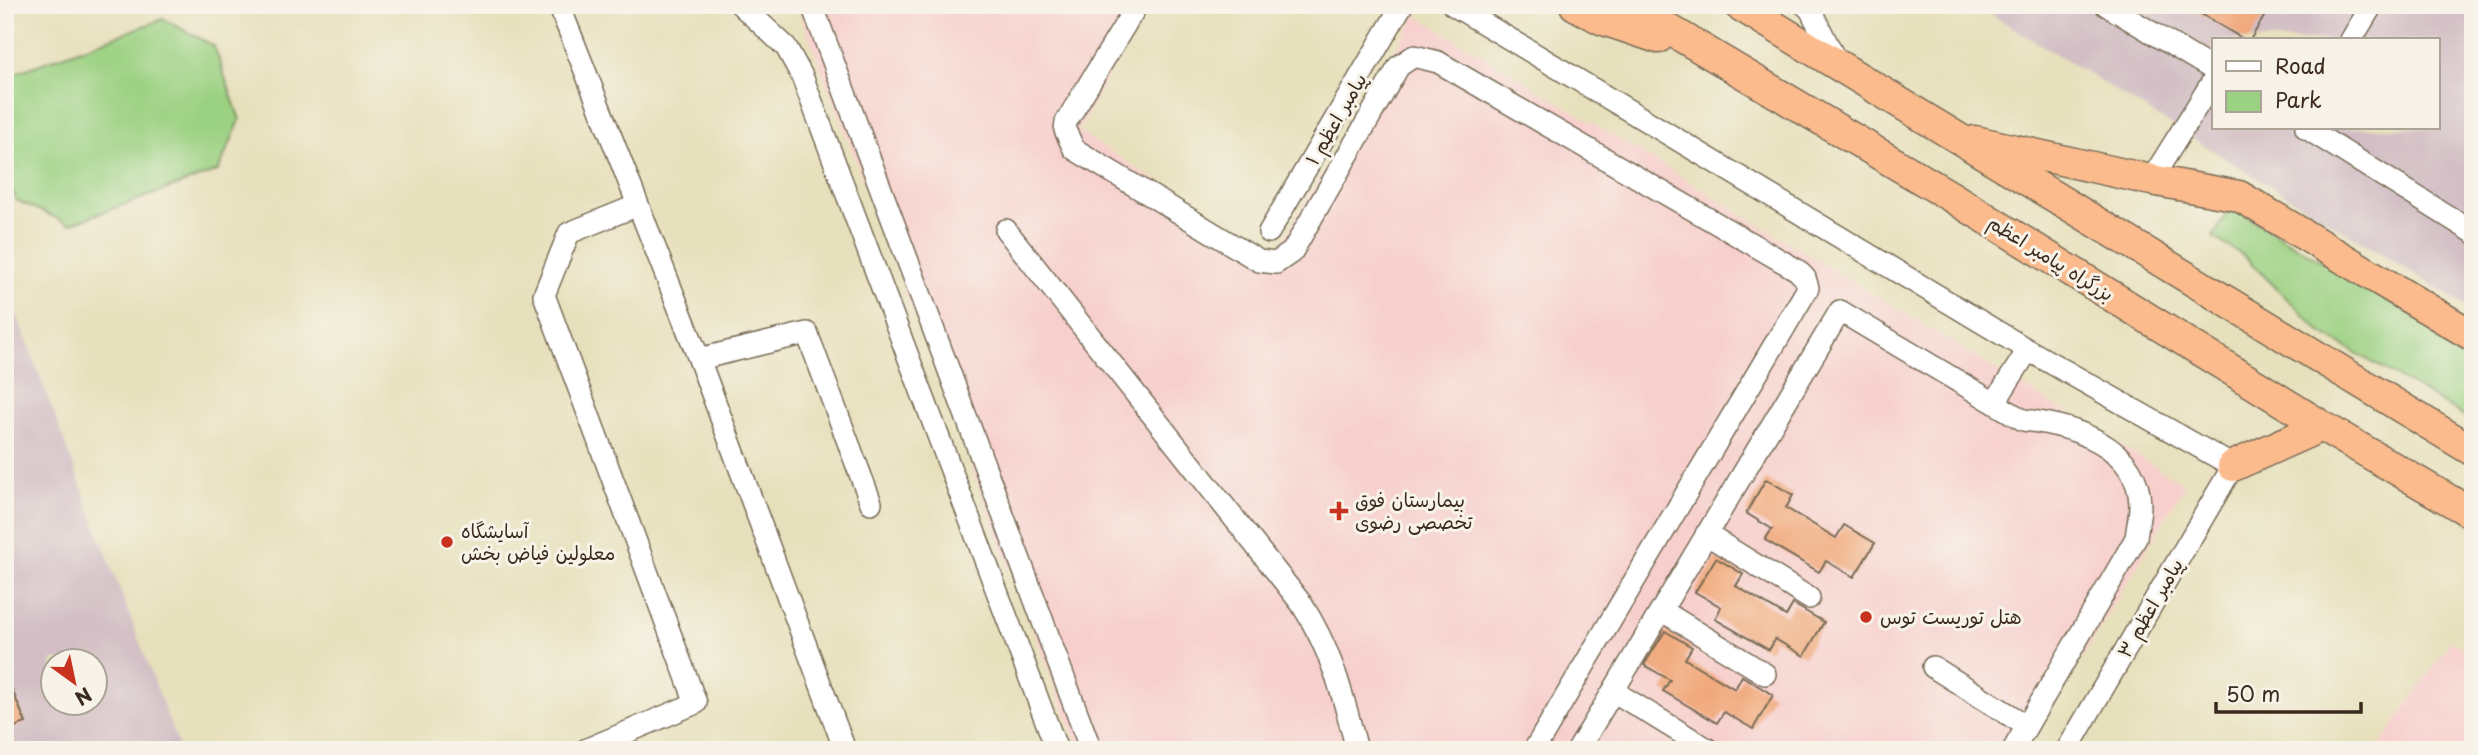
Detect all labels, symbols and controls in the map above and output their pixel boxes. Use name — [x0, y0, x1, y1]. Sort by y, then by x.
legend — [2212, 38, 2440, 130]
text: Road — [2275, 49, 2326, 81]
street label: پیامبر اعظم ۱ — [1298, 67, 1374, 171]
text: Park — [2275, 83, 2322, 115]
street label: بزرگراه پیامبر اعظم — [1982, 207, 2120, 309]
place label: بیمارستان فوق تخصصی رضوی — [1355, 485, 1473, 535]
marker: بیمارستان فوق تخصصی رضوی — [1329, 501, 1349, 521]
place label: آسایشگاه معلولین فیاض بخش — [461, 516, 615, 566]
marker: آسایشگاه معلولین فیاض بخش — [439, 534, 455, 550]
street label: پیامبر اعظم ۳ — [2109, 553, 2191, 663]
place label: هتل توریست توس — [1880, 602, 2022, 630]
marker: هتل توریست توس — [1858, 609, 1874, 625]
north arrow — [38, 646, 108, 716]
scale bar — [2216, 671, 2361, 715]
text: 50 m — [2226, 677, 2280, 709]
text: N — [70, 681, 98, 713]

